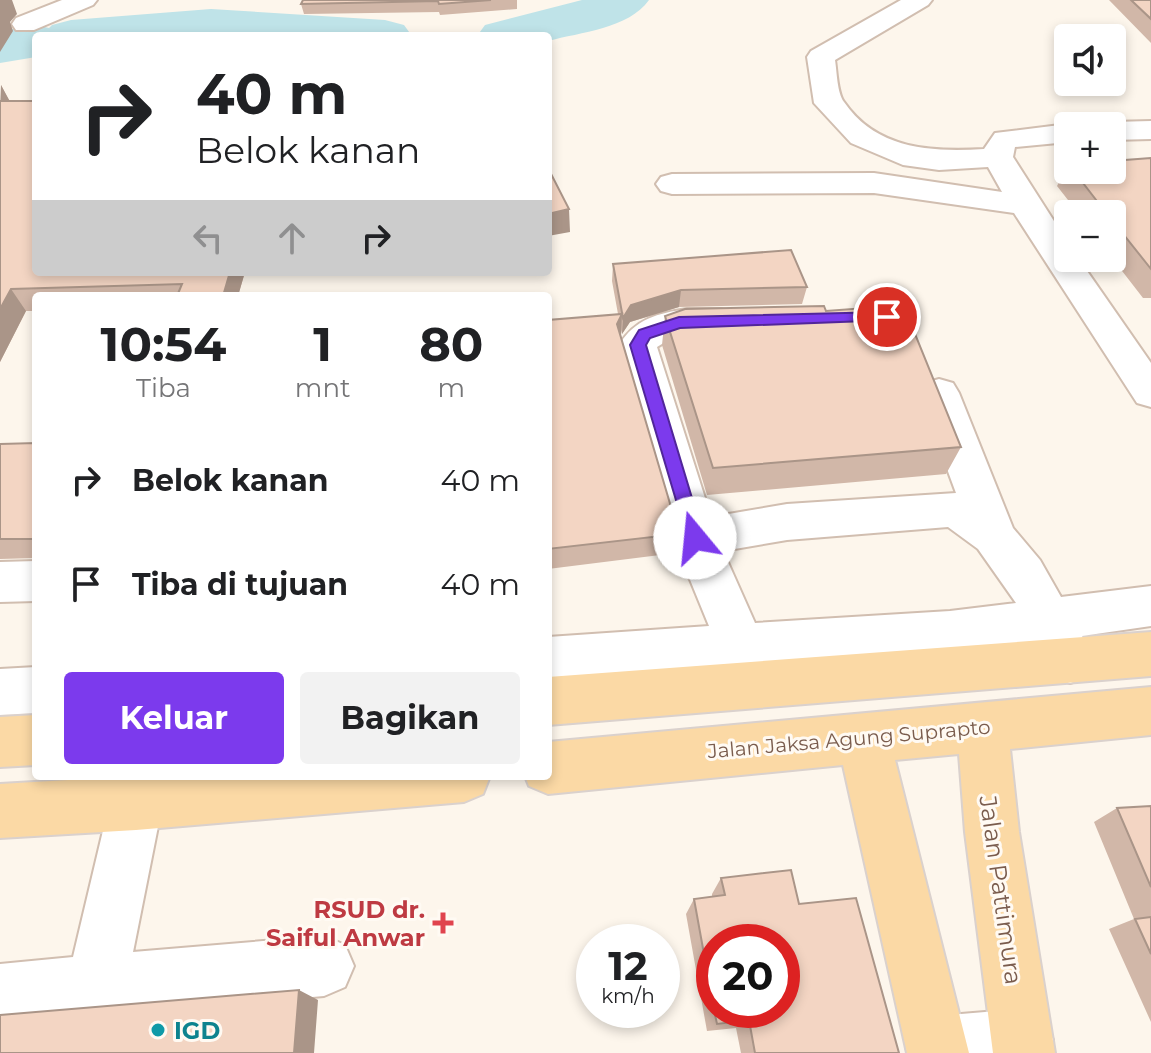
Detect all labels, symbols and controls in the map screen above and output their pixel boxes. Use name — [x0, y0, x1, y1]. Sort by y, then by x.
map controls — [1054, 24, 1126, 272]
button: sound — [1054, 24, 1126, 96]
text: 40 m — [196, 60, 347, 128]
icon: right — [64, 64, 168, 168]
button: + — [1054, 112, 1126, 184]
text: Belok kanan — [196, 128, 420, 172]
button: − — [1054, 200, 1126, 272]
icon: left — [186, 216, 230, 260]
icon: ahead — [270, 216, 314, 260]
icon: right — [354, 216, 398, 260]
pin — [853, 283, 921, 351]
icon: arrive — [865, 295, 909, 339]
text: 10:54 — [101, 315, 226, 373]
text: 1 — [313, 315, 332, 373]
text: 80 — [419, 315, 483, 373]
text: Tiba — [136, 372, 191, 404]
text: mnt — [295, 372, 351, 404]
text: m — [437, 372, 465, 404]
icon: right — [64, 458, 108, 502]
text: Belok kanan — [132, 462, 329, 499]
text: 40 m — [441, 462, 520, 499]
position arrow — [653, 496, 737, 580]
icon: arrive — [64, 562, 108, 606]
text: Tiba di tujuan — [132, 566, 348, 603]
text: 40 m — [441, 566, 520, 603]
button: Keluar — [64, 672, 284, 764]
button: Bagikan — [300, 672, 520, 764]
street label: Jalan Jaksa Agung Suprapto — [705, 715, 992, 763]
street label: Jalan Pattimura — [973, 793, 1029, 986]
place label: RSUD dr. Saiful Anwar — [266, 895, 425, 952]
marker: RSUD dr. Saiful Anwar — [432, 912, 454, 934]
speed limit sign: 20 — [696, 924, 800, 1028]
text: 12 — [608, 941, 648, 990]
text: km/h — [601, 984, 655, 1008]
place label: IGD — [174, 1016, 220, 1045]
marker: IGD — [149, 1021, 167, 1039]

